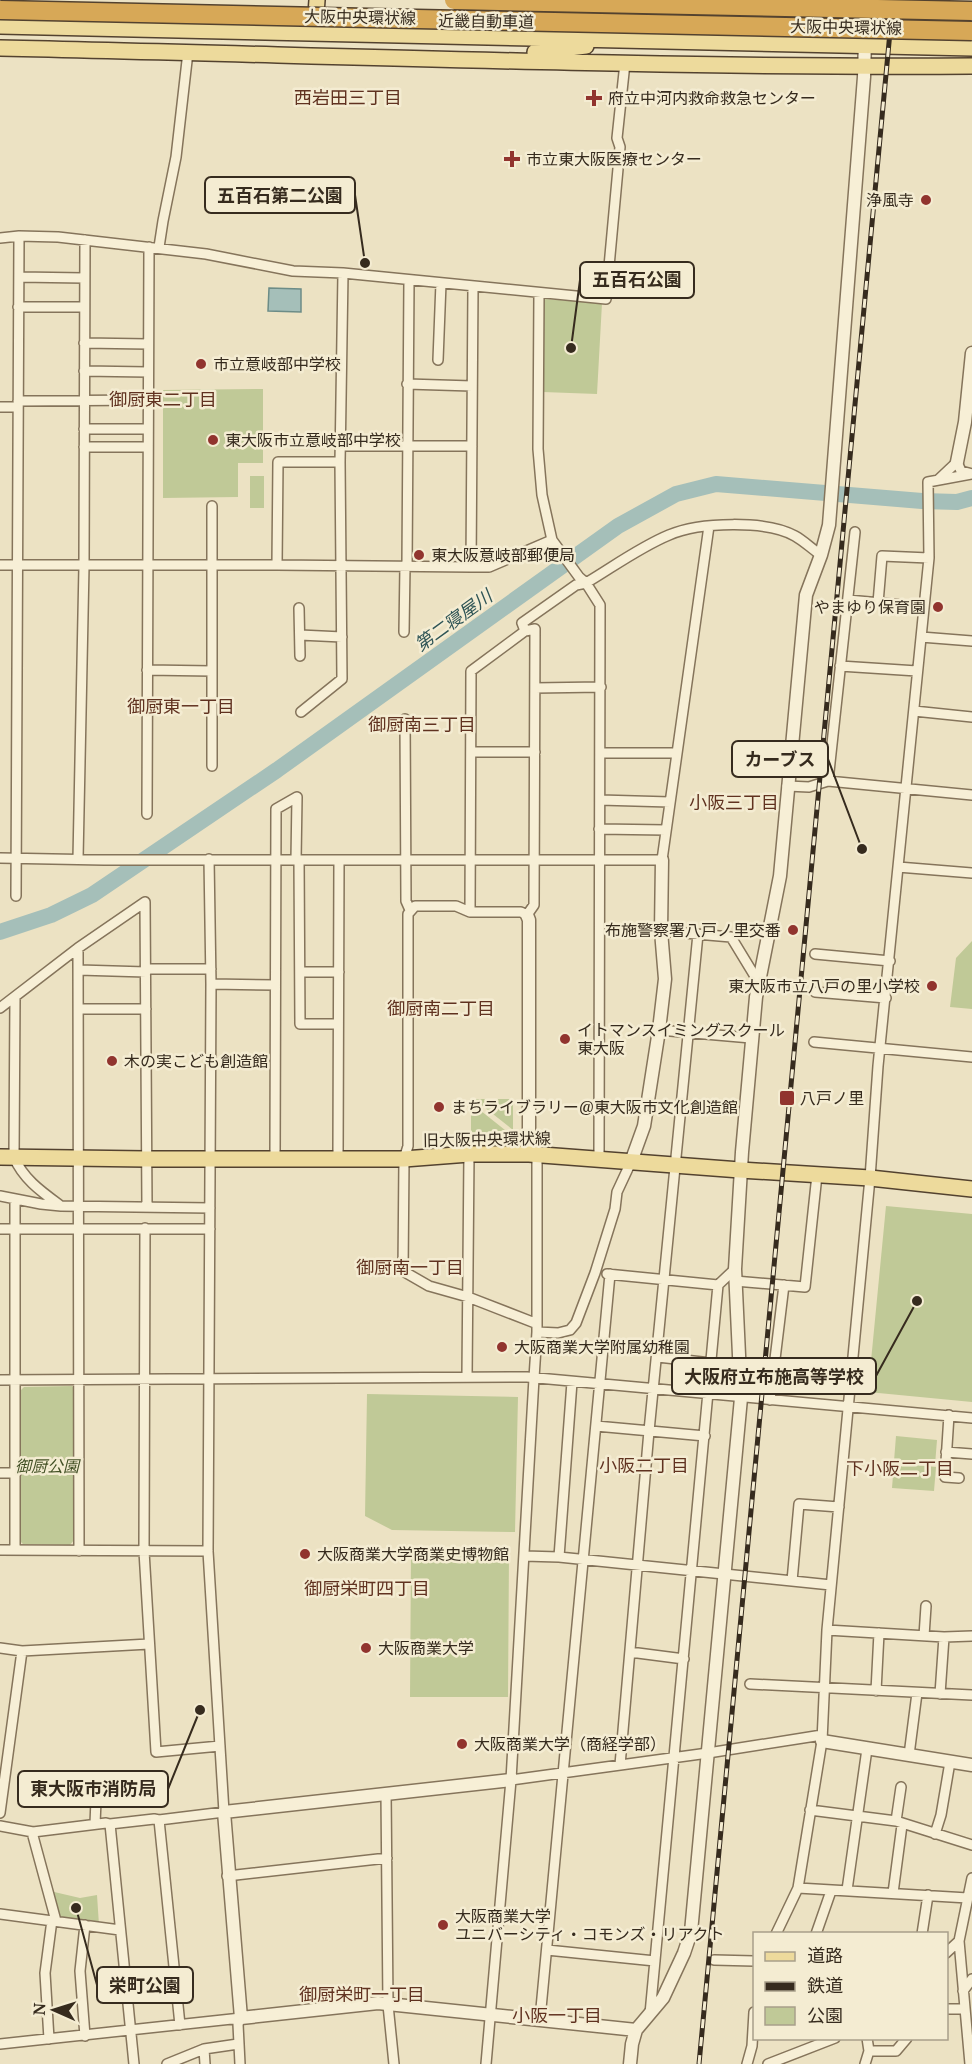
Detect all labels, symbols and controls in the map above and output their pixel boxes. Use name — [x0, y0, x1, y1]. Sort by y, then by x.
street label: 大阪中央環状線 — [304, 5, 416, 29]
street label: 近畿自動車道 — [438, 9, 534, 33]
street label: 大阪中央環状線 — [790, 15, 902, 39]
district label: 西岩田三丁目 — [294, 85, 402, 109]
place label: 府立中河内救命救急センター — [608, 87, 816, 109]
marker: 府立中河内救命救急センター — [585, 89, 603, 107]
place label: 市立東大阪医療センター — [526, 148, 702, 170]
marker: 市立東大阪医療センター — [503, 150, 521, 168]
callout: 五百石第二公園 — [205, 177, 355, 213]
text: 五百石第二公園 — [217, 183, 343, 207]
place label: 浄風寺 — [866, 189, 914, 211]
marker: 浄風寺 — [919, 193, 933, 207]
callout: 五百石公園 — [580, 262, 694, 298]
text: 五百石公園 — [592, 267, 682, 291]
place label: 市立意岐部中学校 — [213, 353, 341, 375]
marker: 市立意岐部中学校 — [194, 357, 208, 371]
district label: 御厨東二丁目 — [109, 387, 217, 411]
place label: 東大阪市立意岐部中学校 — [225, 429, 401, 451]
marker: 東大阪市立意岐部中学校 — [206, 433, 220, 447]
place label: 東大阪意岐部郵便局 — [431, 544, 575, 566]
marker: 東大阪意岐部郵便局 — [412, 548, 426, 562]
water label: 第二寝屋川 — [410, 583, 498, 656]
place label: やまゆり保育園 — [814, 596, 926, 618]
marker: やまゆり保育園 — [931, 600, 945, 614]
district label: 御厨東一丁目 — [127, 694, 235, 718]
district label: 御厨南三丁目 — [368, 712, 476, 736]
callout: カーブス — [732, 741, 828, 777]
text: カーブス — [745, 747, 815, 771]
district label: 小阪三丁目 — [689, 790, 779, 814]
place label: 布施警察署八戸ノ里交番 — [605, 919, 781, 941]
marker: 布施警察署八戸ノ里交番 — [786, 923, 800, 937]
place label: 東大阪市立八戸の里小学校 — [728, 975, 920, 997]
marker: 東大阪市立八戸の里小学校 — [925, 979, 939, 993]
district label: 御厨南二丁目 — [387, 996, 495, 1020]
place label: イトマンスイミングスクール 東大阪 — [577, 1019, 785, 1059]
marker: イトマンスイミングスクール 東大阪 — [558, 1032, 572, 1046]
place label: 木の実こども創造館 — [124, 1050, 268, 1072]
marker: 木の実こども創造館 — [105, 1054, 119, 1068]
place label: 八戸ノ里 — [800, 1087, 864, 1109]
marker: 八戸ノ里 — [778, 1089, 796, 1107]
place label: まちライブラリー@東大阪市文化創造館 — [451, 1096, 738, 1118]
marker: まちライブラリー@東大阪市文化創造館 — [432, 1100, 446, 1114]
street label: 旧大阪中央環状線 — [423, 1127, 551, 1151]
district label: 御厨南一丁目 — [356, 1255, 464, 1279]
place label: 大阪商業大学附属幼稚園 — [514, 1336, 690, 1358]
marker: 大阪商業大学附属幼稚園 — [495, 1340, 509, 1354]
callout: 大阪府立布施高等学校 — [672, 1358, 876, 1394]
text: 大阪府立布施高等学校 — [684, 1364, 864, 1388]
district label: 小阪二丁目 — [599, 1453, 689, 1477]
park label: 御厨公園 — [15, 1455, 81, 1477]
district label: 下小阪二丁目 — [846, 1456, 954, 1480]
place label: 大阪商業大学商業史博物館 — [317, 1543, 509, 1565]
marker: 大阪商業大学商業史博物館 — [298, 1547, 312, 1561]
district label: 御厨栄町四丁目 — [304, 1576, 430, 1600]
place label: 大阪商業大学 — [378, 1637, 474, 1659]
marker: 大阪商業大学 — [359, 1641, 373, 1655]
place label: 大阪商業大学（商経学部） — [474, 1733, 666, 1755]
marker: 大阪商業大学（商経学部） — [455, 1737, 469, 1751]
callout: 東大阪市消防局 — [18, 1771, 168, 1807]
text: 東大阪市消防局 — [30, 1776, 156, 1800]
place label: 大阪商業大学 ユニバーシティ・コモンズ・リアクト — [455, 1905, 725, 1945]
marker: 大阪商業大学 ユニバーシティ・コモンズ・リアクト — [436, 1918, 450, 1932]
legend — [753, 1932, 948, 2040]
text: 道路 — [807, 1943, 843, 1967]
callout: 栄町公園 — [97, 1967, 193, 2003]
text: 栄町公園 — [109, 1973, 181, 1997]
text: 鉄道 — [807, 1973, 843, 1997]
north arrow — [24, 1980, 84, 2040]
district label: 御厨栄町一丁目 — [299, 1982, 425, 2006]
text: N — [28, 2002, 50, 2016]
district label: 小阪一丁目 — [512, 2003, 602, 2027]
text: 公園 — [807, 2003, 843, 2027]

